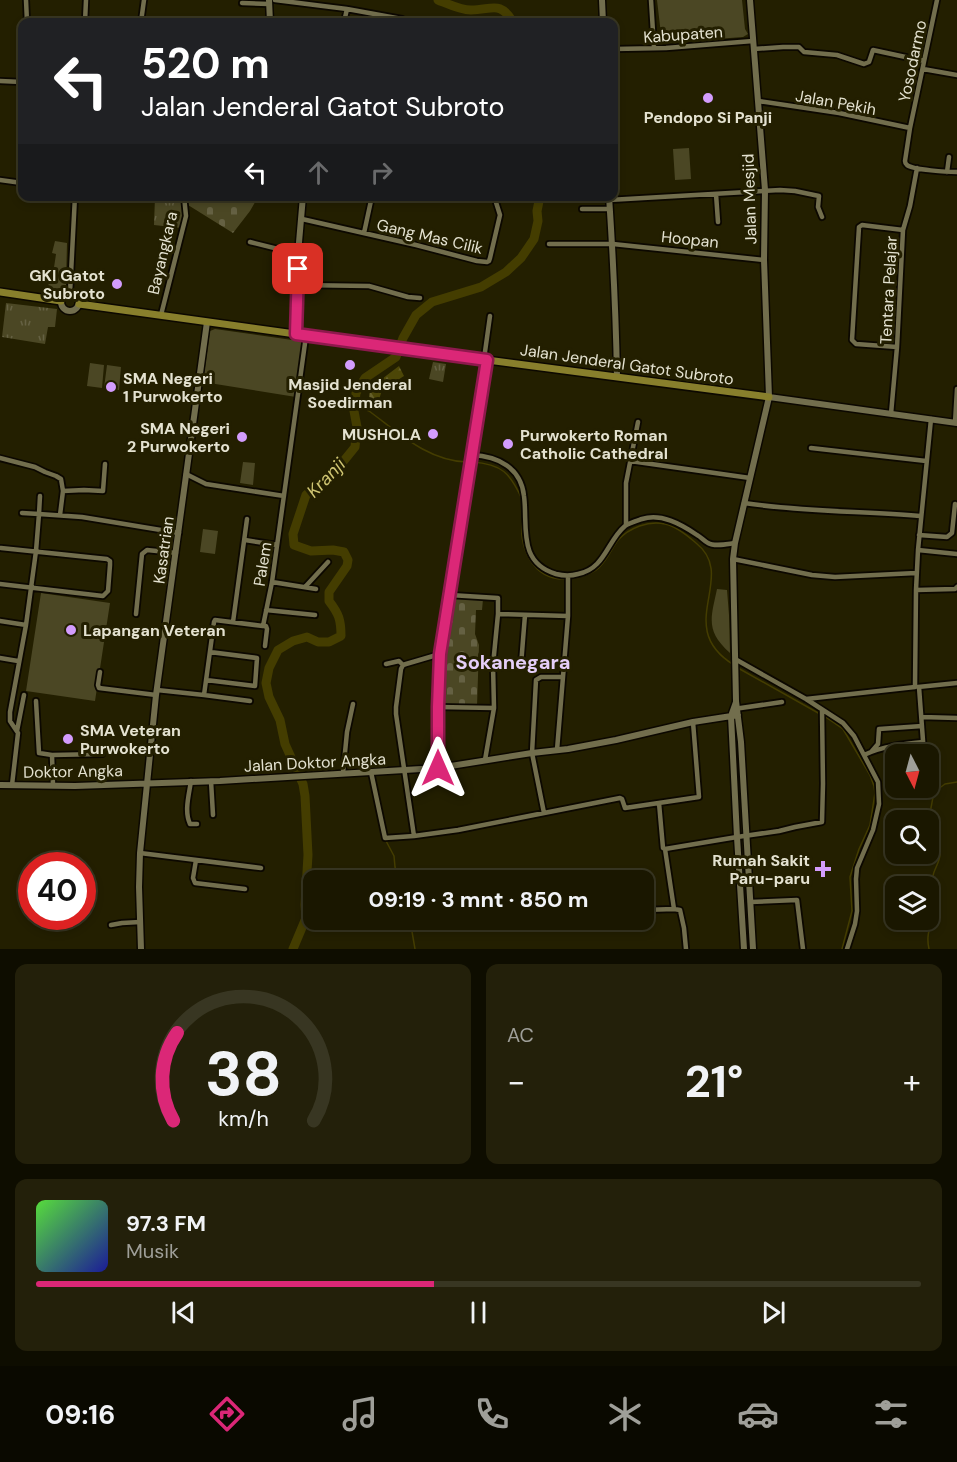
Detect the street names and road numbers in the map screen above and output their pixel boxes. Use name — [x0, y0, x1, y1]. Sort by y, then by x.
street label: Yosodarmo — [894, 18, 931, 104]
street label: Kabupaten — [643, 21, 724, 48]
street label: Jalan Pekih — [794, 85, 878, 120]
street label: Jalan Mesjid — [737, 153, 762, 245]
street label: Bayangkara — [143, 210, 182, 297]
street label: Gang Mas Cilik — [375, 214, 485, 259]
street label: Hoopan — [660, 226, 720, 253]
street label: Tentara Pelajar — [875, 235, 902, 345]
street label: Jalan Jenderal Gatot Subroto — [519, 339, 735, 390]
street label: Kasatrian — [148, 515, 179, 585]
street label: Palem — [249, 540, 276, 588]
street label: Jalan Doktor Angka — [243, 748, 387, 777]
street label: Doktor Angka — [23, 760, 123, 783]

